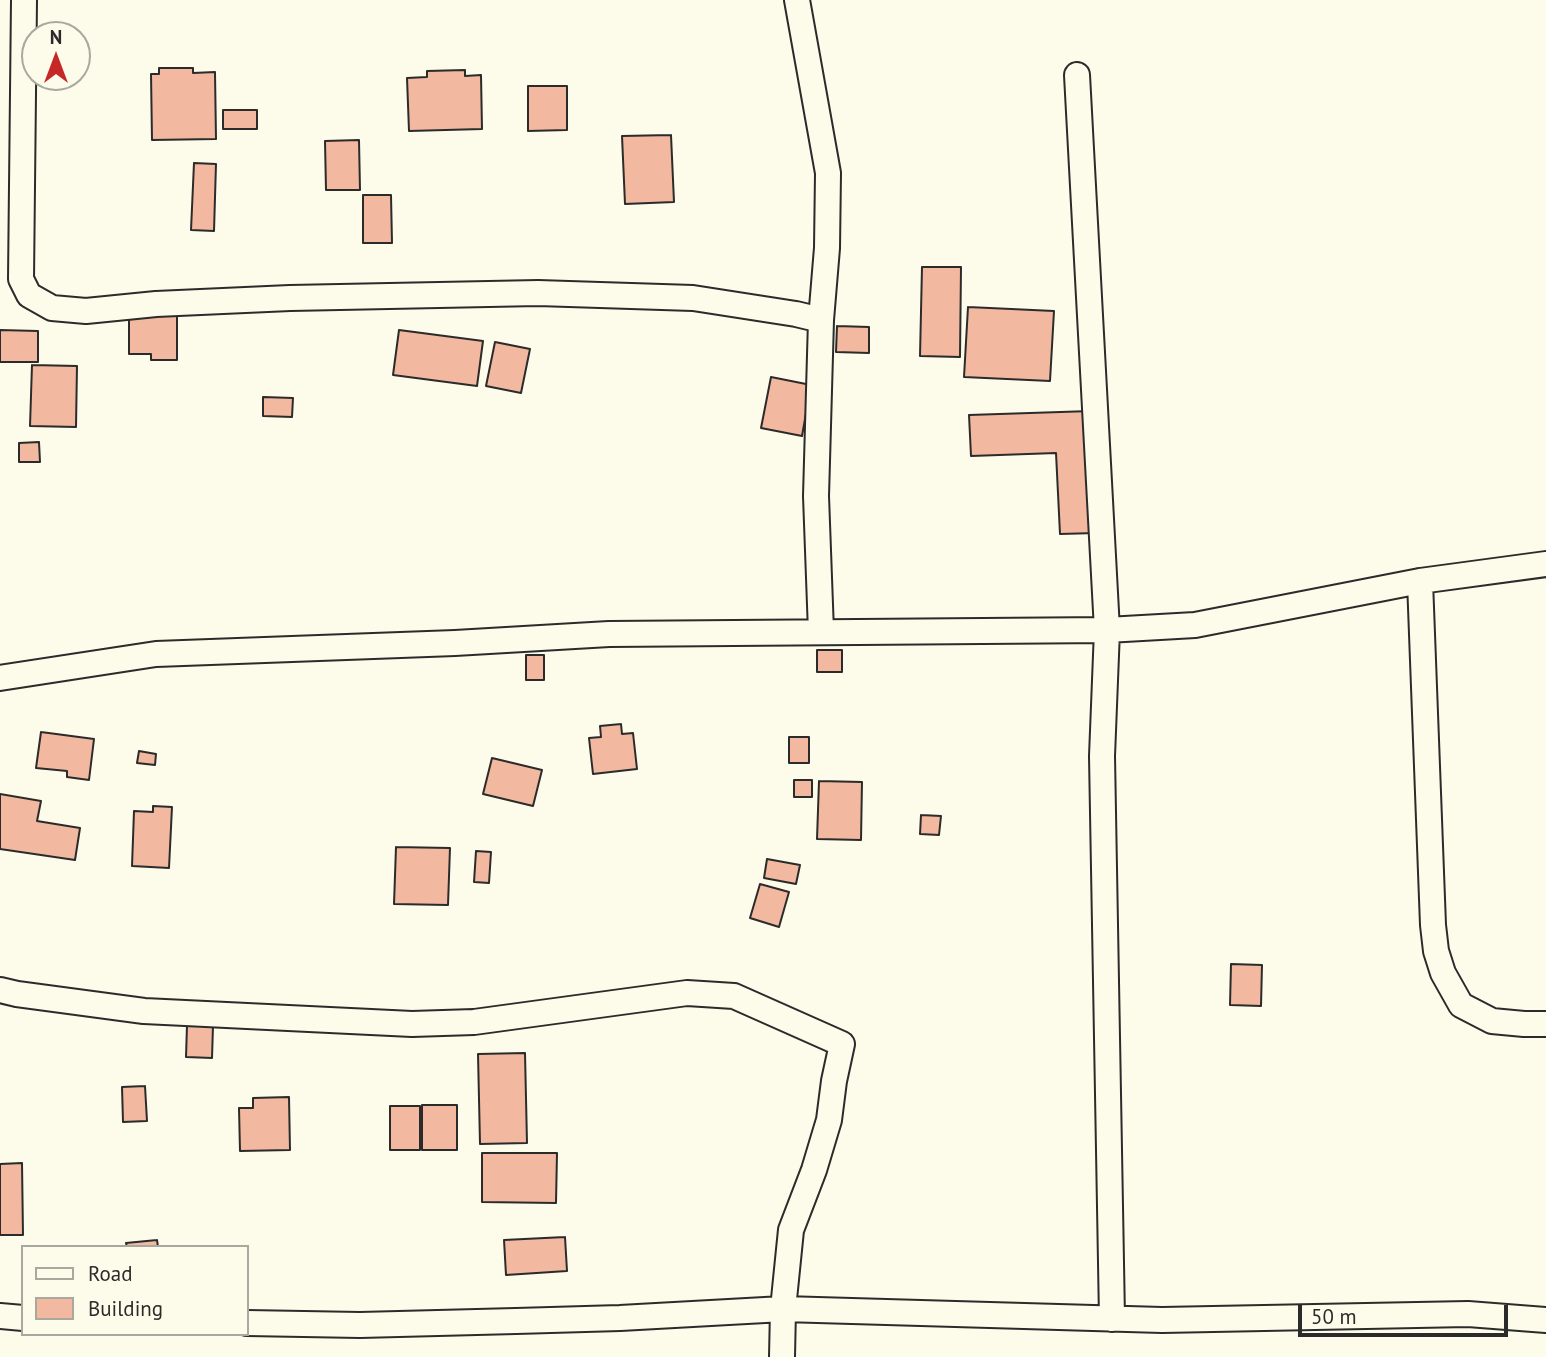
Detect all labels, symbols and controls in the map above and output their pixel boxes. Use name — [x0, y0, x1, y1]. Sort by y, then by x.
north arrow — [21, 21, 91, 91]
text: N — [50, 25, 62, 49]
legend — [21, 1245, 248, 1336]
text: Road — [88, 1260, 132, 1287]
scale bar — [1301, 1290, 1511, 1334]
text: Building — [88, 1295, 163, 1322]
text: 50 m — [1311, 1303, 1357, 1330]

